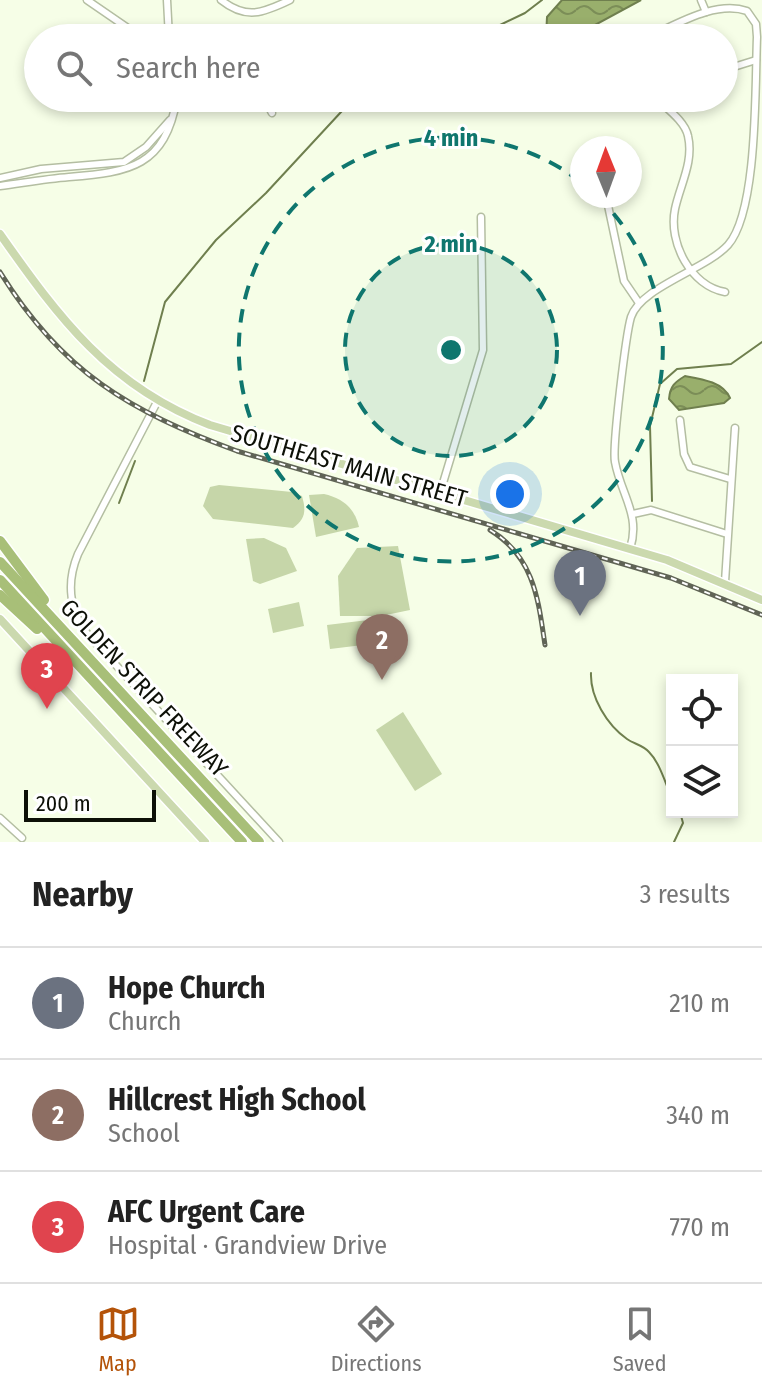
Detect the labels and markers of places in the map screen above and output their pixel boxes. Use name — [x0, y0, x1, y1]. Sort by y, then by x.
centre of rings — [437, 336, 465, 364]
pin: 1 — [554, 550, 606, 616]
pin: 2 — [356, 614, 408, 680]
pin: 3 — [21, 643, 73, 709]

